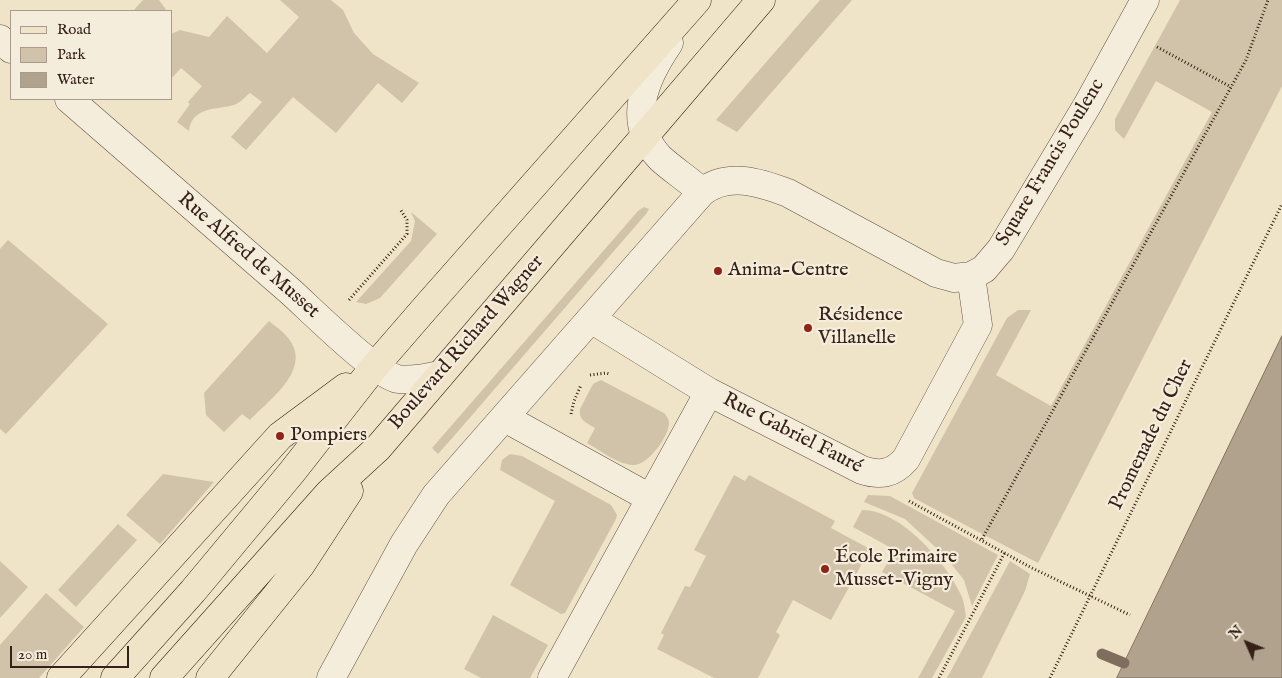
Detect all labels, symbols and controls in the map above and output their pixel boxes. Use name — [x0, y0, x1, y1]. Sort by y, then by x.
legend — [10, 10, 172, 100]
text: Road — [57, 20, 91, 39]
text: Park — [57, 45, 86, 64]
text: Water — [57, 70, 94, 89]
street label: Square Francis Poulenc — [992, 75, 1110, 251]
street label: Rue Alfred de Musset — [172, 188, 324, 324]
street label: Boulevard Richard Wagner — [385, 251, 549, 435]
place label: Anima-Centre — [728, 259, 848, 283]
marker: Anima-Centre — [712, 265, 724, 277]
place label: Résidence Villanelle — [818, 304, 903, 351]
marker: Résidence Villanelle — [802, 322, 814, 334]
street label: Promenade du Cher — [1105, 356, 1199, 514]
street label: Rue Gabriel Fauré — [718, 388, 866, 480]
place label: Pompiers — [290, 424, 367, 448]
marker: Pompiers — [274, 430, 286, 442]
place label: École Primaire Musset-Vigny — [835, 546, 957, 593]
marker: École Primaire Musset-Vigny — [819, 563, 831, 575]
north arrow — [1222, 618, 1272, 668]
text: N — [1226, 622, 1247, 643]
scale bar — [12, 636, 131, 668]
text: 20 m — [18, 645, 47, 664]

